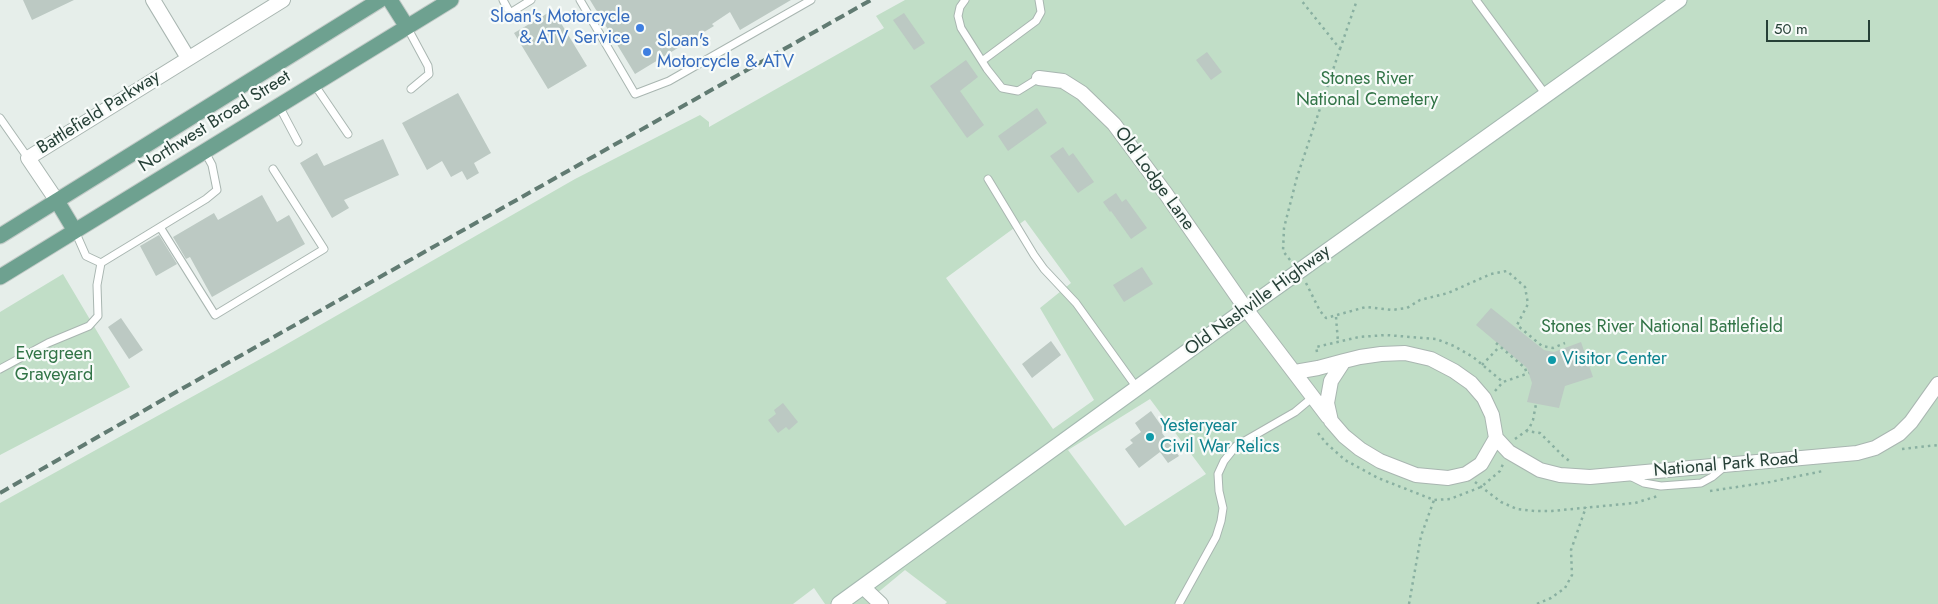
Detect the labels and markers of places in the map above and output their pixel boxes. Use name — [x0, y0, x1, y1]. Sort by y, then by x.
place label: Sloan's Motorcycle & ATV Service — [490, 7, 630, 50]
marker: Sloan's Motorcycle & ATV Service — [634, 22, 646, 34]
place label: Sloan's Motorcycle & ATV — [657, 31, 794, 74]
marker: Sloan's Motorcycle & ATV — [641, 46, 653, 58]
place label: Visitor Center — [1562, 349, 1667, 371]
marker: Visitor Center — [1546, 354, 1558, 366]
place label: Yesteryear Civil War Relics — [1160, 416, 1279, 458]
marker: Yesteryear Civil War Relics — [1144, 431, 1156, 443]

